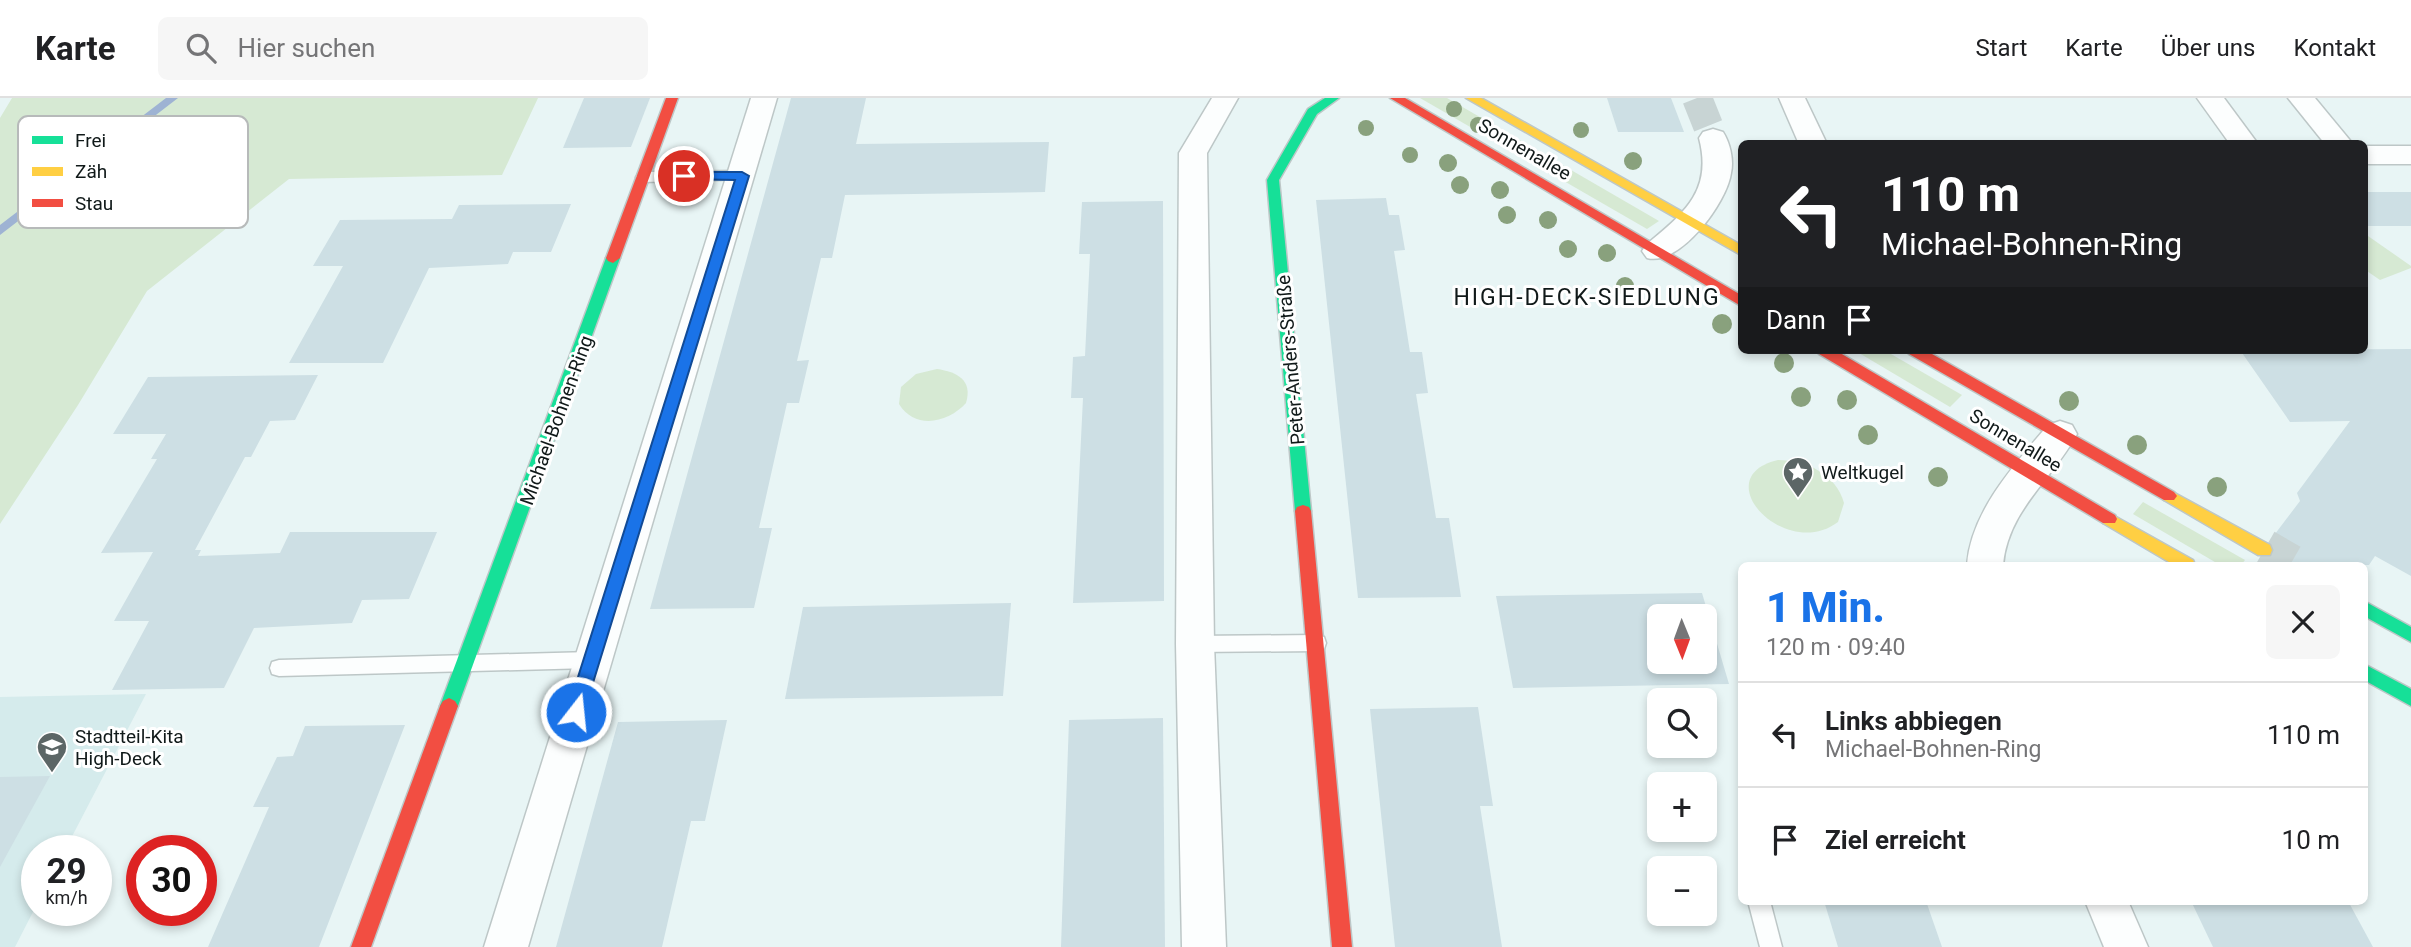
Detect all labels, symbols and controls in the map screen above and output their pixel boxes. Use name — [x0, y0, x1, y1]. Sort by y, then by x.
search box — [158, 17, 648, 80]
text: Karte — [35, 29, 116, 68]
icon: search — [182, 29, 220, 67]
text: Hier suchen — [238, 33, 375, 63]
text: Start — [1976, 34, 2027, 62]
text: Karte — [2065, 34, 2123, 62]
text: Über uns — [2161, 34, 2255, 62]
text: Kontakt — [2293, 34, 2376, 62]
street label: Sonnenallee — [1474, 114, 1575, 185]
legend — [18, 116, 248, 228]
text: Frei — [75, 129, 106, 152]
pin — [654, 146, 714, 206]
icon: arrive — [665, 157, 703, 195]
text: Zäh — [75, 160, 107, 183]
text: 110 m — [1881, 166, 2020, 223]
icon: left — [1766, 168, 1857, 259]
text: Stau — [75, 192, 113, 215]
text: Michael-Bohnen-Ring — [1881, 225, 2182, 263]
street label: Peter-Anders-Straße — [1272, 274, 1309, 446]
district label: HIGH-DECK-SIEDLUNG — [1453, 284, 1721, 311]
icon: arrive — [1840, 301, 1878, 339]
text: Dann — [1766, 305, 1826, 335]
street label: Michael-Bohnen-Ring — [515, 332, 598, 508]
street label: Sonnenallee — [1966, 404, 2066, 477]
place icon: Weltkugel — [1781, 455, 1815, 499]
place label: Weltkugel — [1821, 461, 1904, 484]
text: 1 Min. — [1766, 583, 1885, 632]
button: close — [2266, 585, 2340, 659]
north arrow — [1647, 604, 1717, 674]
map controls — [1647, 604, 1717, 926]
text: 120 m · 09:40 — [1766, 634, 1905, 661]
position arrow — [539, 675, 613, 749]
button: search — [1647, 688, 1717, 758]
text: Links abbiegen — [1825, 706, 2002, 736]
icon: left — [1766, 716, 1804, 754]
text: 110 m — [2267, 720, 2340, 750]
place label: Stadtteil-Kita High-Deck — [75, 725, 184, 770]
school or university icon: Stadtteil-Kita High-Deck — [35, 730, 69, 774]
text: Michael-Bohnen-Ring — [1825, 736, 2042, 763]
button: + — [1647, 772, 1717, 842]
icon: arrive — [1766, 821, 1804, 859]
text: Ziel erreicht — [1825, 825, 1966, 855]
text: 10 m — [2282, 825, 2340, 855]
speed limit sign: 30 — [126, 835, 217, 926]
text: 29 — [46, 851, 87, 892]
button: − — [1647, 856, 1717, 926]
text: km/h — [45, 887, 88, 908]

